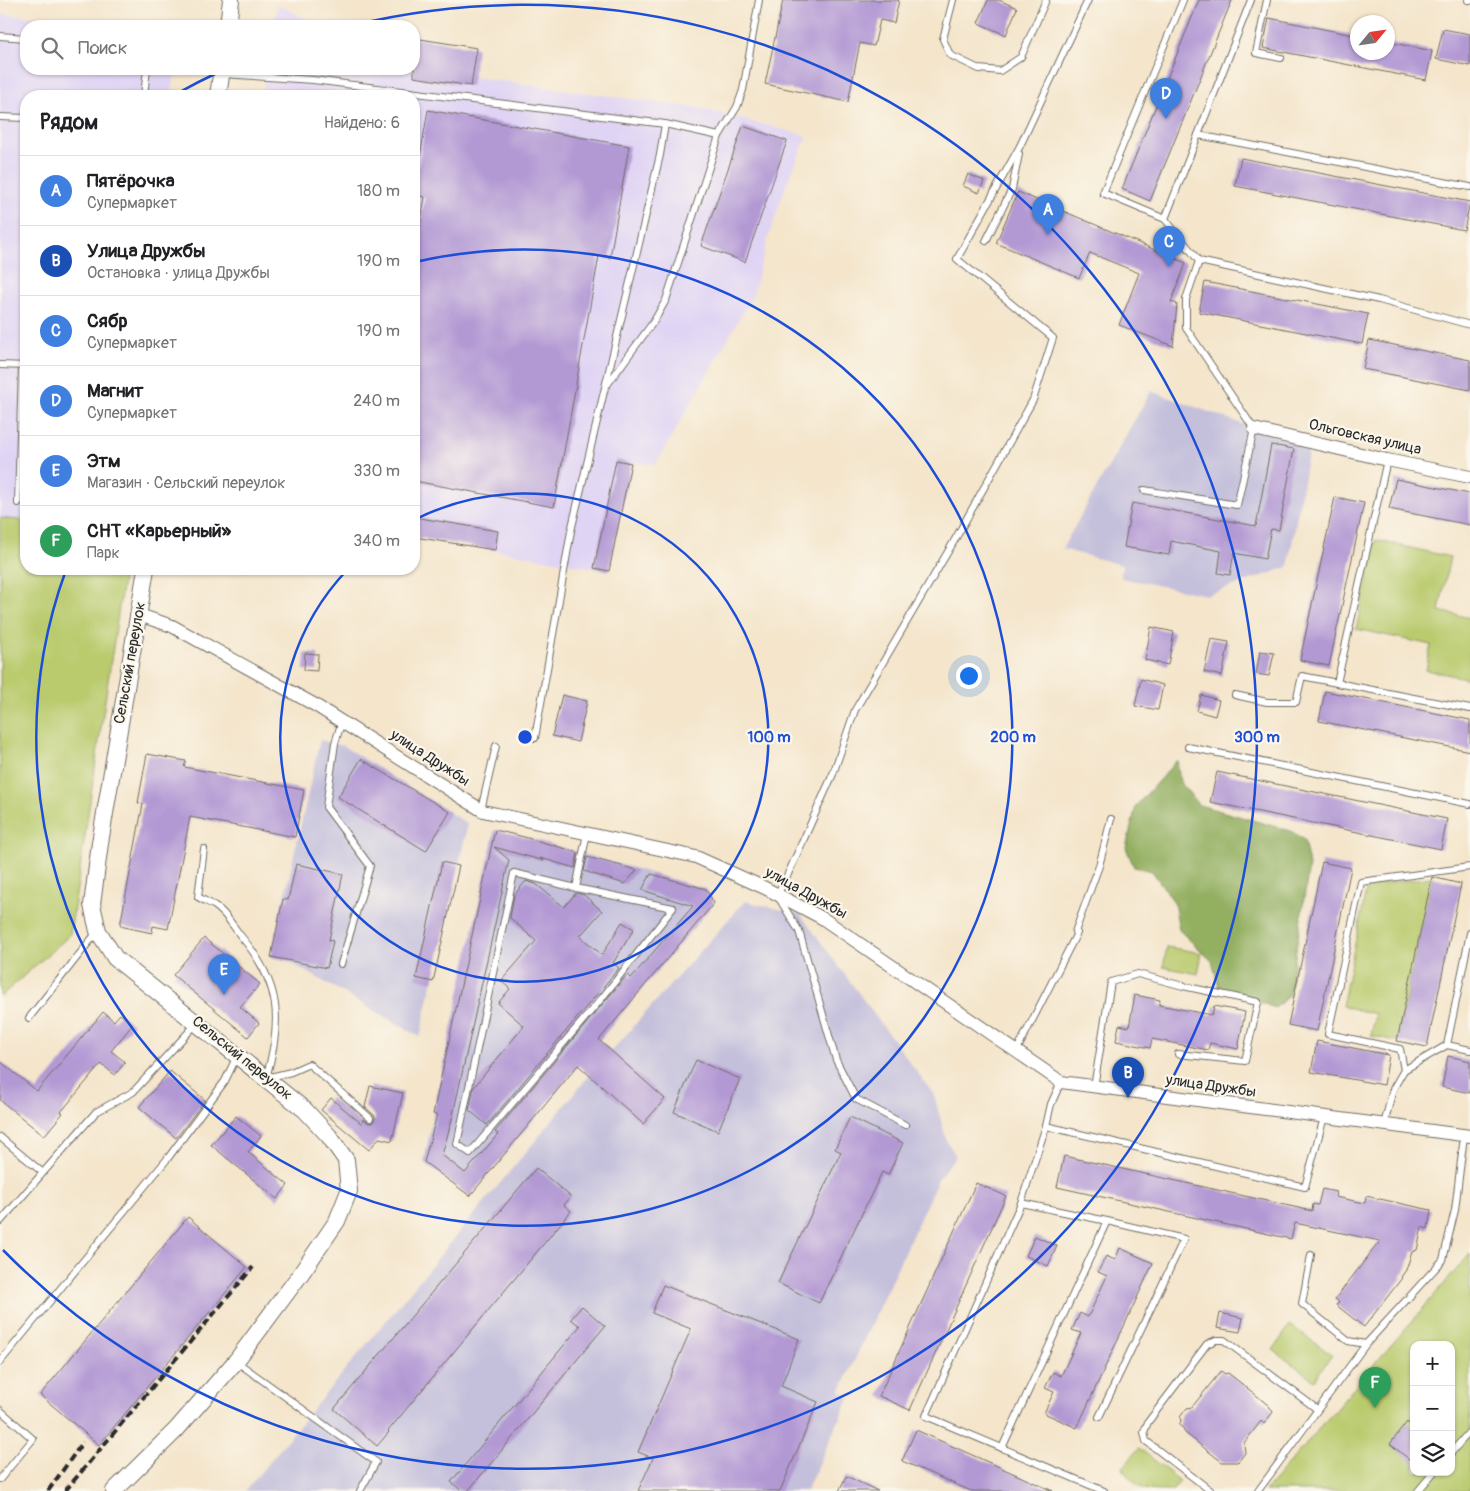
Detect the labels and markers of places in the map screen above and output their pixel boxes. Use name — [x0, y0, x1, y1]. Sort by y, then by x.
pin: D — [1150, 78, 1182, 119]
pin: A — [1032, 194, 1064, 235]
pin: C — [1153, 226, 1185, 267]
centre of rings — [516, 728, 534, 746]
pin: E — [208, 954, 240, 995]
pin: B — [1112, 1057, 1144, 1098]
pin: F — [1359, 1367, 1391, 1408]

